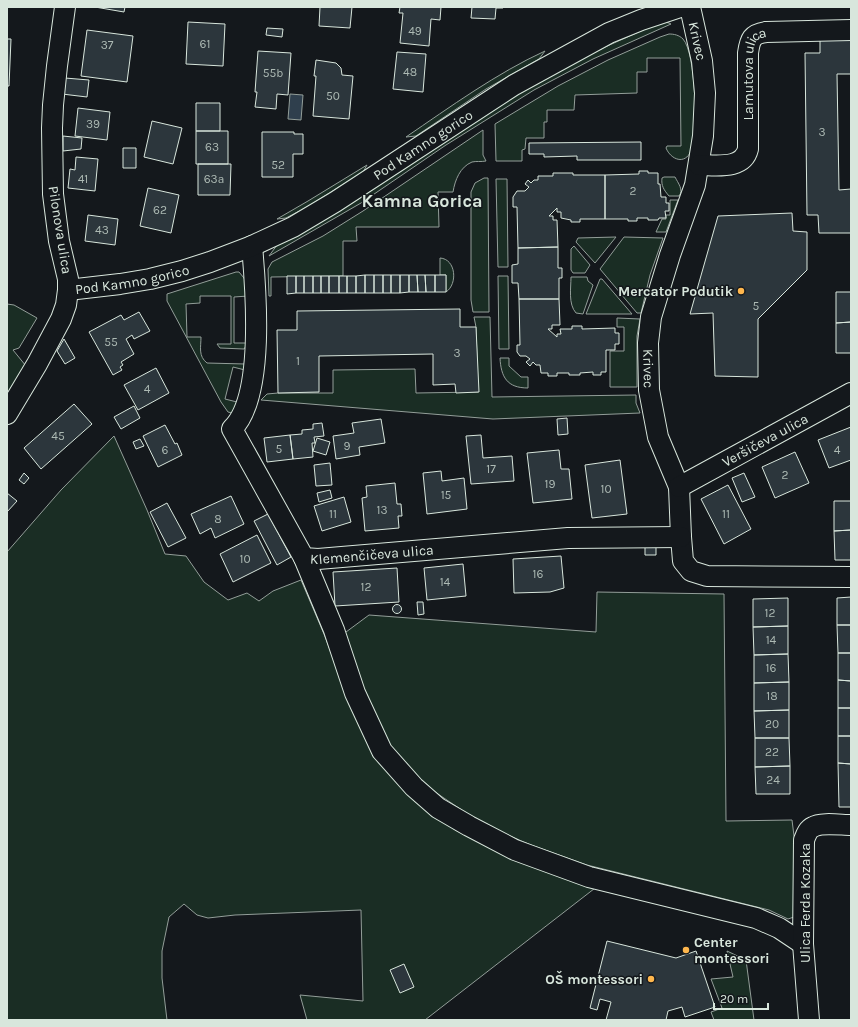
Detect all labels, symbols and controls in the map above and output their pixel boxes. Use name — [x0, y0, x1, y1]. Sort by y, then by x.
street label: Krivec — [685, 20, 710, 62]
house number: 49 — [408, 24, 422, 38]
street label: Lamutova ulica — [739, 24, 768, 121]
house number: 61 — [200, 37, 210, 51]
house number: 37 — [101, 38, 114, 52]
house number: 48 — [403, 65, 417, 79]
house number: 55b — [263, 66, 283, 80]
house number: 50 — [326, 89, 340, 103]
street label: Pod Kamno gorico — [370, 106, 476, 183]
house number: 39 — [86, 117, 100, 131]
house number: 3 — [818, 125, 826, 139]
house number: 63 — [205, 140, 219, 154]
house number: 52 — [271, 158, 285, 172]
house number: 41 — [78, 172, 88, 186]
house number: 63a — [204, 172, 224, 186]
house number: 2 — [630, 184, 637, 198]
street label: Pilonova ulica — [45, 185, 75, 275]
district label: Kamna Gorica — [361, 190, 483, 212]
house number: 62 — [153, 203, 167, 217]
house number: 43 — [95, 223, 109, 237]
street label: Pod Kamno gorico — [74, 261, 191, 298]
place label: Mercator Podutik — [618, 283, 734, 300]
marker: Mercator Podutik — [736, 286, 746, 296]
house number: 5 — [753, 299, 760, 313]
house number: 55 — [104, 335, 118, 349]
house number: 3 — [453, 346, 461, 360]
street label: Krivec — [640, 349, 657, 388]
house number: 1 — [296, 354, 300, 368]
house number: 4 — [144, 382, 151, 396]
street label: Veršičeva ulica — [719, 410, 811, 470]
house number: 45 — [51, 429, 65, 443]
house number: 9 — [344, 439, 351, 453]
house number: 5 — [276, 442, 283, 456]
house number: 6 — [162, 443, 169, 457]
house number: 4 — [834, 443, 841, 457]
house number: 17 — [486, 462, 496, 476]
house number: 2 — [782, 468, 789, 482]
house number: 19 — [545, 477, 555, 491]
house number: 10 — [600, 482, 612, 496]
house number: 15 — [441, 488, 452, 502]
house number: 13 — [376, 503, 388, 517]
house number: 11 — [329, 507, 337, 521]
house number: 11 — [722, 507, 730, 521]
house number: 8 — [214, 512, 222, 526]
street label: Klemenčičeva ulica — [310, 541, 434, 568]
house number: 10 — [239, 552, 251, 566]
house number: 16 — [533, 567, 544, 581]
house number: 14 — [440, 575, 451, 589]
house number: 12 — [361, 580, 372, 594]
house number: 12 — [765, 606, 776, 620]
house number: 14 — [766, 633, 777, 647]
house number: 16 — [766, 661, 777, 675]
house number: 18 — [766, 689, 778, 703]
house number: 20 — [765, 717, 779, 731]
house number: 22 — [765, 745, 779, 759]
house number: 24 — [766, 773, 780, 787]
street label: Ulica Ferda Kozaka — [797, 843, 814, 963]
place label: Center montessori — [694, 934, 770, 967]
marker: Center montessori — [681, 945, 691, 955]
place label: OŠ montessori — [545, 970, 643, 988]
marker: OŠ montessori — [646, 974, 656, 984]
scale bar — [714, 985, 768, 1011]
text: 20 m — [720, 992, 748, 1006]

